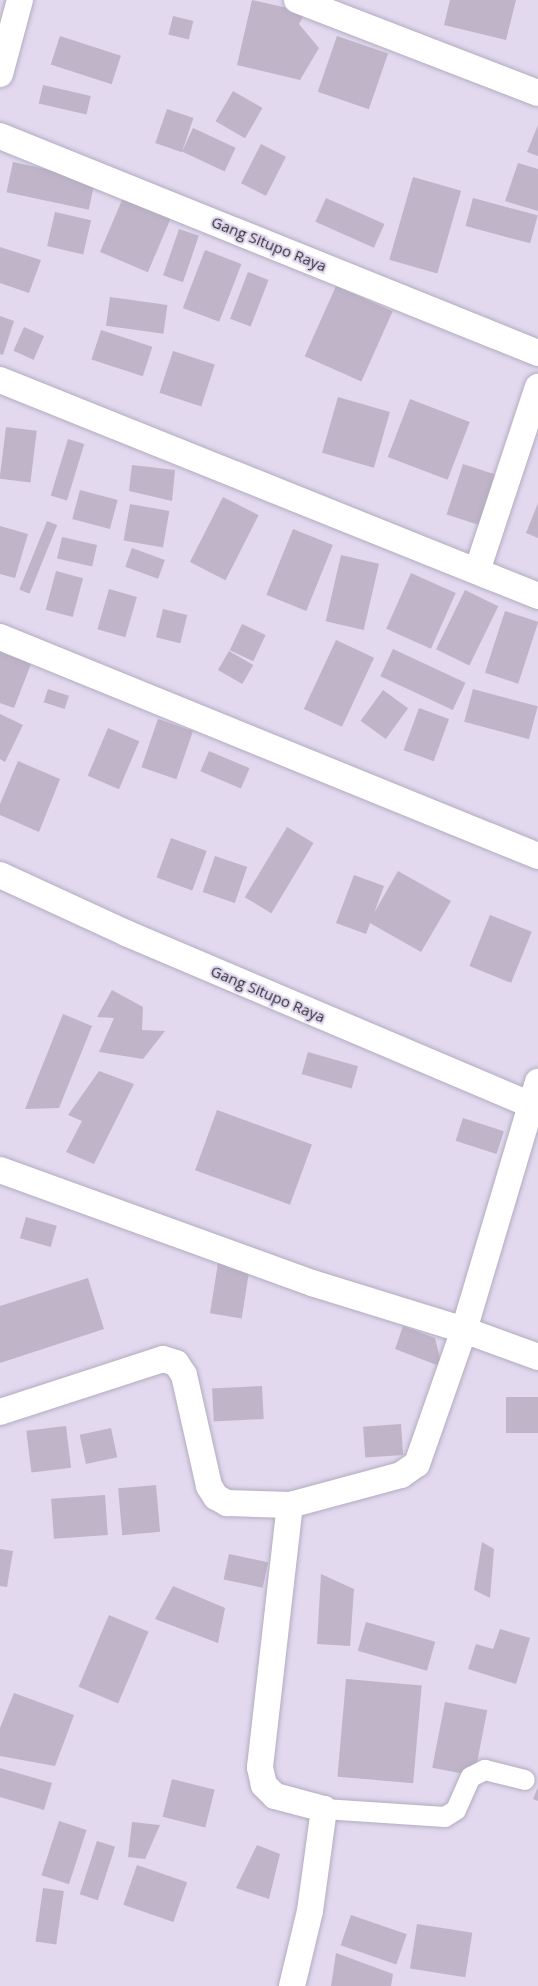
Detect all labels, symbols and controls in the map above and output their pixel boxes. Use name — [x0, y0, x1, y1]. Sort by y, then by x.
street label: Gang Situpo Raya — [209, 213, 329, 275]
street label: Gang Situpo Raya — [208, 962, 328, 1026]

